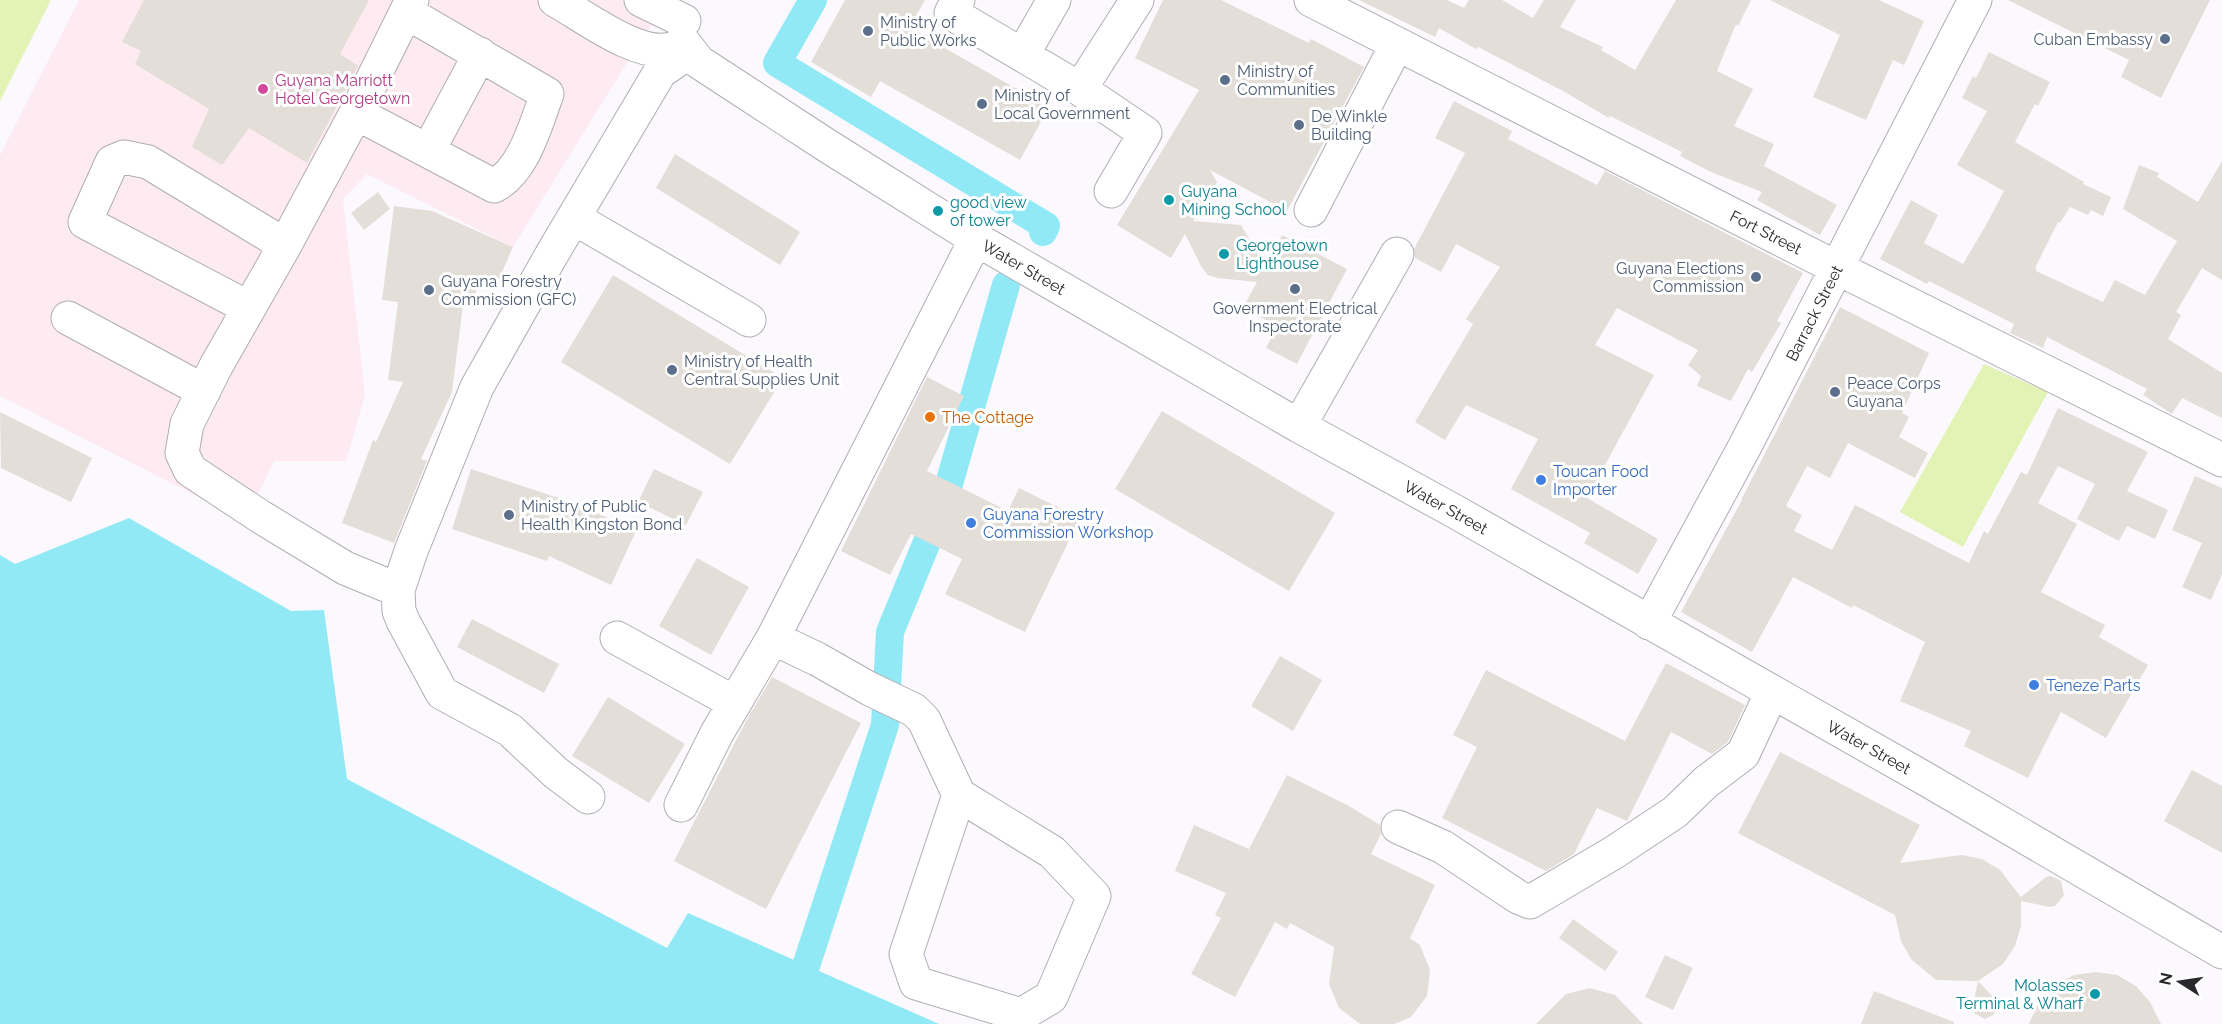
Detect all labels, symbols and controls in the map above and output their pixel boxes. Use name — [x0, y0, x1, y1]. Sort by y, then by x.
place label: Ministry of Public Works — [880, 13, 977, 50]
marker: Ministry of Public Works — [861, 24, 875, 38]
place label: Cuban Embassy — [2034, 30, 2153, 49]
marker: Cuban Embassy — [2158, 32, 2172, 46]
place label: Ministry of Communities — [1237, 62, 1335, 99]
place label: Guyana Marriott Hotel Georgetown — [275, 71, 410, 108]
marker: Ministry of Communities — [1218, 73, 1232, 87]
marker: Guyana Marriott Hotel Georgetown — [256, 82, 270, 96]
place label: Ministry of Local Government — [994, 86, 1131, 123]
marker: Ministry of Local Government — [975, 97, 989, 111]
place label: De Winkle Building — [1311, 107, 1387, 144]
marker: De Winkle Building — [1292, 118, 1306, 132]
place label: Guyana Mining School — [1181, 182, 1286, 219]
place label: good view of tower — [950, 193, 1027, 230]
marker: Guyana Mining School — [1162, 193, 1176, 207]
marker: good view of tower — [931, 204, 945, 218]
street label: Fort Street — [1727, 206, 1805, 259]
street label: Water Street — [979, 236, 1069, 299]
place label: Georgetown Lighthouse — [1236, 236, 1328, 273]
marker: Georgetown Lighthouse — [1217, 247, 1231, 261]
place label: Guyana Elections Commission — [1616, 259, 1744, 296]
street label: Barrack Street — [1782, 262, 1847, 364]
marker: Guyana Elections Commission — [1749, 270, 1763, 284]
place label: Guyana Forestry Commission (GFC) — [441, 272, 576, 309]
marker: Government Electrical Inspectorate — [1288, 282, 1302, 296]
marker: Guyana Forestry Commission (GFC) — [422, 283, 436, 297]
place label: Government Electrical Inspectorate — [1213, 299, 1378, 336]
place label: Ministry of Health Central Supplies Unit — [684, 352, 840, 389]
marker: Ministry of Health Central Supplies Unit — [665, 363, 679, 377]
place label: Peace Corps Guyana — [1847, 374, 1941, 411]
marker: Peace Corps Guyana — [1828, 385, 1842, 399]
place label: The Cottage — [942, 408, 1034, 427]
marker: The Cottage — [923, 410, 937, 424]
place label: Toucan Food Importer — [1553, 462, 1649, 499]
marker: Toucan Food Importer — [1534, 473, 1548, 487]
street label: Water Street — [1401, 477, 1492, 539]
place label: Ministry of Public Health Kingston Bond — [521, 497, 682, 534]
place label: Guyana Forestry Commission Workshop — [983, 505, 1154, 542]
marker: Ministry of Public Health Kingston Bond — [502, 508, 516, 522]
marker: Guyana Forestry Commission Workshop — [964, 516, 978, 530]
place label: Teneze Parts — [2046, 676, 2141, 695]
marker: Teneze Parts — [2027, 678, 2041, 692]
street label: Water Street — [1824, 717, 1915, 779]
north arrow — [2150, 952, 2210, 1012]
text: N — [2155, 971, 2176, 987]
place label: Molasses Terminal & Wharf — [1956, 976, 2084, 1013]
marker: Molasses Terminal & Wharf — [2088, 987, 2102, 1001]

